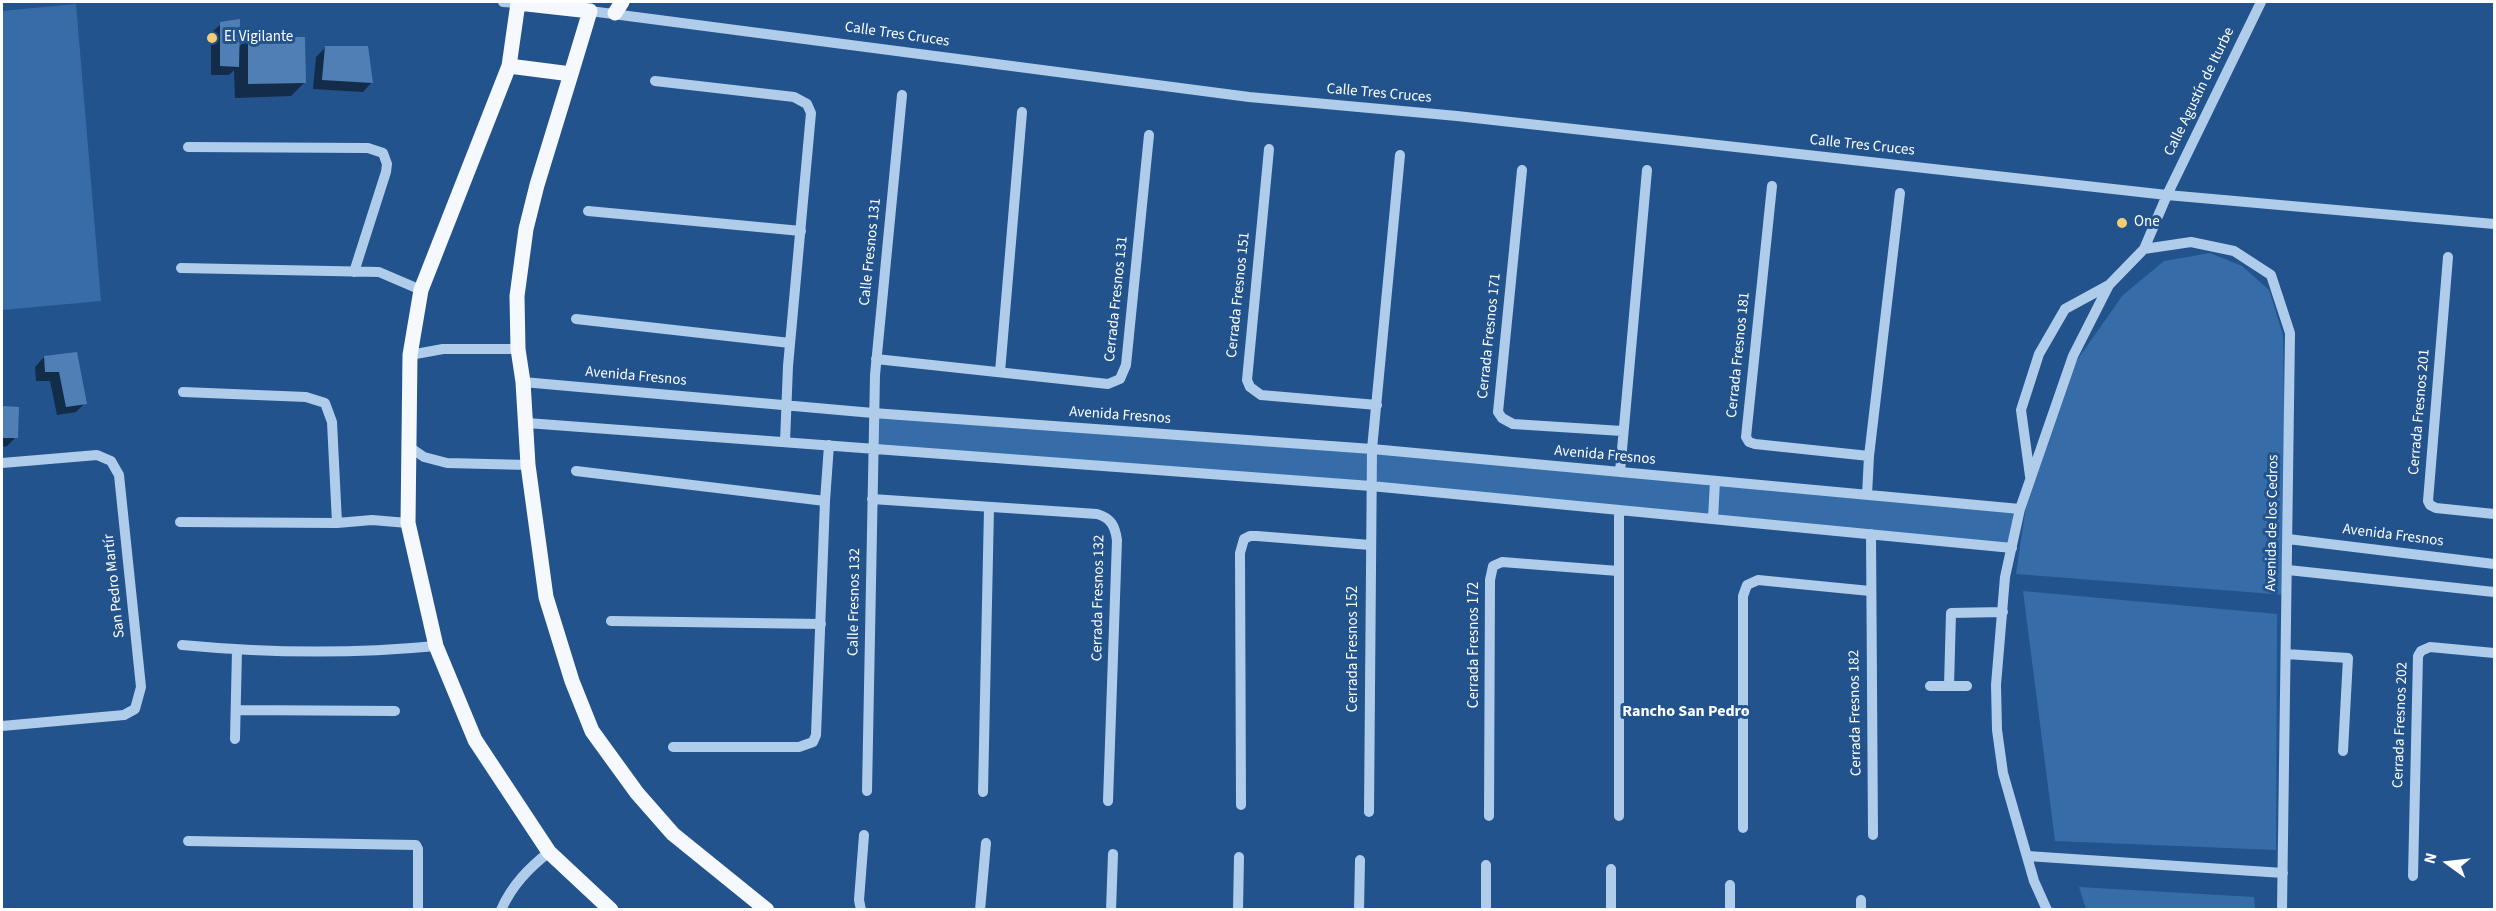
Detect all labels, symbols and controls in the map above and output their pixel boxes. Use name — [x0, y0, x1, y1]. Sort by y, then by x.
street label: Calle Tres Cruces — [844, 19, 950, 51]
street label: Calle Agustín de Iturbe — [2161, 25, 2239, 159]
place label: El Vigilante — [224, 29, 293, 47]
marker: El Vigilante — [205, 31, 219, 45]
street label: Calle Tres Cruces — [1326, 80, 1432, 108]
street label: Calle Tres Cruces — [1809, 132, 1915, 160]
street label: Calle Fresnos 131 — [856, 197, 886, 307]
place label: One — [2134, 214, 2160, 232]
marker: One — [2115, 216, 2129, 230]
street label: Cerrada Fresnos 151 — [1223, 231, 1255, 359]
street label: Cerrada Fresnos 131 — [1101, 235, 1133, 363]
street label: Cerrada Fresnos 171 — [1474, 272, 1506, 400]
street label: Cerrada Fresnos 181 — [1723, 291, 1755, 419]
street label: Cerrada Fresnos 201 — [2406, 348, 2434, 476]
street label: Avenida Fresnos — [585, 364, 687, 390]
street label: Avenida Fresnos — [1069, 403, 1171, 429]
street label: Avenida Fresnos — [1554, 443, 1656, 469]
street label: Avenida de los Cedros — [2263, 454, 2283, 592]
street label: Avenida Fresnos — [2341, 521, 2445, 551]
street label: San Pedro Martír — [101, 533, 129, 639]
street label: Cerrada Fresnos 132 — [1089, 535, 1109, 661]
street label: Calle Fresnos 132 — [845, 548, 865, 656]
street label: Cerrada Fresnos 172 — [1466, 582, 1484, 708]
street label: Cerrada Fresnos 152 — [1345, 586, 1363, 712]
street label: Cerrada Fresnos 182 — [1846, 650, 1866, 776]
street label: Cerrada Fresnos 202 — [2390, 662, 2412, 788]
district label: Rancho San Pedro — [1622, 702, 1750, 722]
north arrow — [2418, 833, 2478, 893]
text: N — [2419, 850, 2443, 866]

